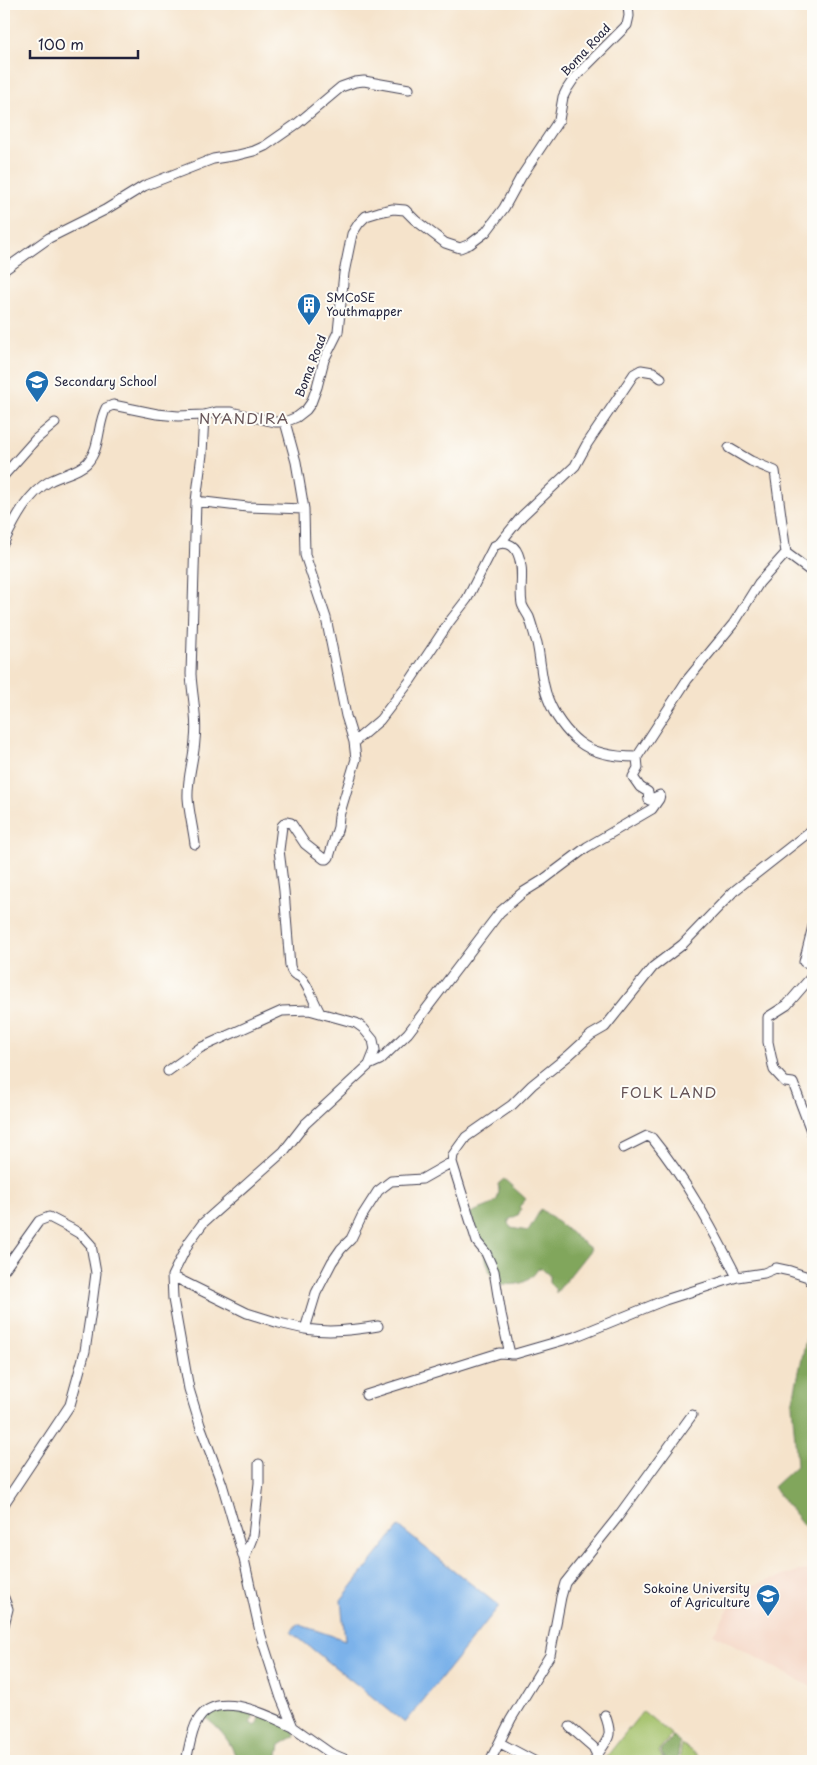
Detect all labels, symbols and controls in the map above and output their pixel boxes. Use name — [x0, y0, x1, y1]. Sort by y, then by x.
street label: Boma Road — [556, 19, 614, 80]
scale bar — [30, 28, 138, 60]
text: 100 m — [38, 32, 84, 55]
place label: SMCoSE Youthmapper — [326, 288, 403, 320]
building icon: SMCoSE Youthmapper — [296, 292, 322, 326]
street label: Boma Road — [290, 332, 330, 400]
school or university icon: Secondary School — [24, 369, 50, 403]
place label: Secondary School — [54, 372, 157, 390]
district label: NYANDIRA — [199, 406, 289, 429]
district label: FOLK LAND — [621, 1080, 717, 1103]
place label: Sokoine University of Agriculture — [643, 1579, 750, 1611]
school or university icon: Sokoine University of Agriculture — [755, 1583, 781, 1617]

